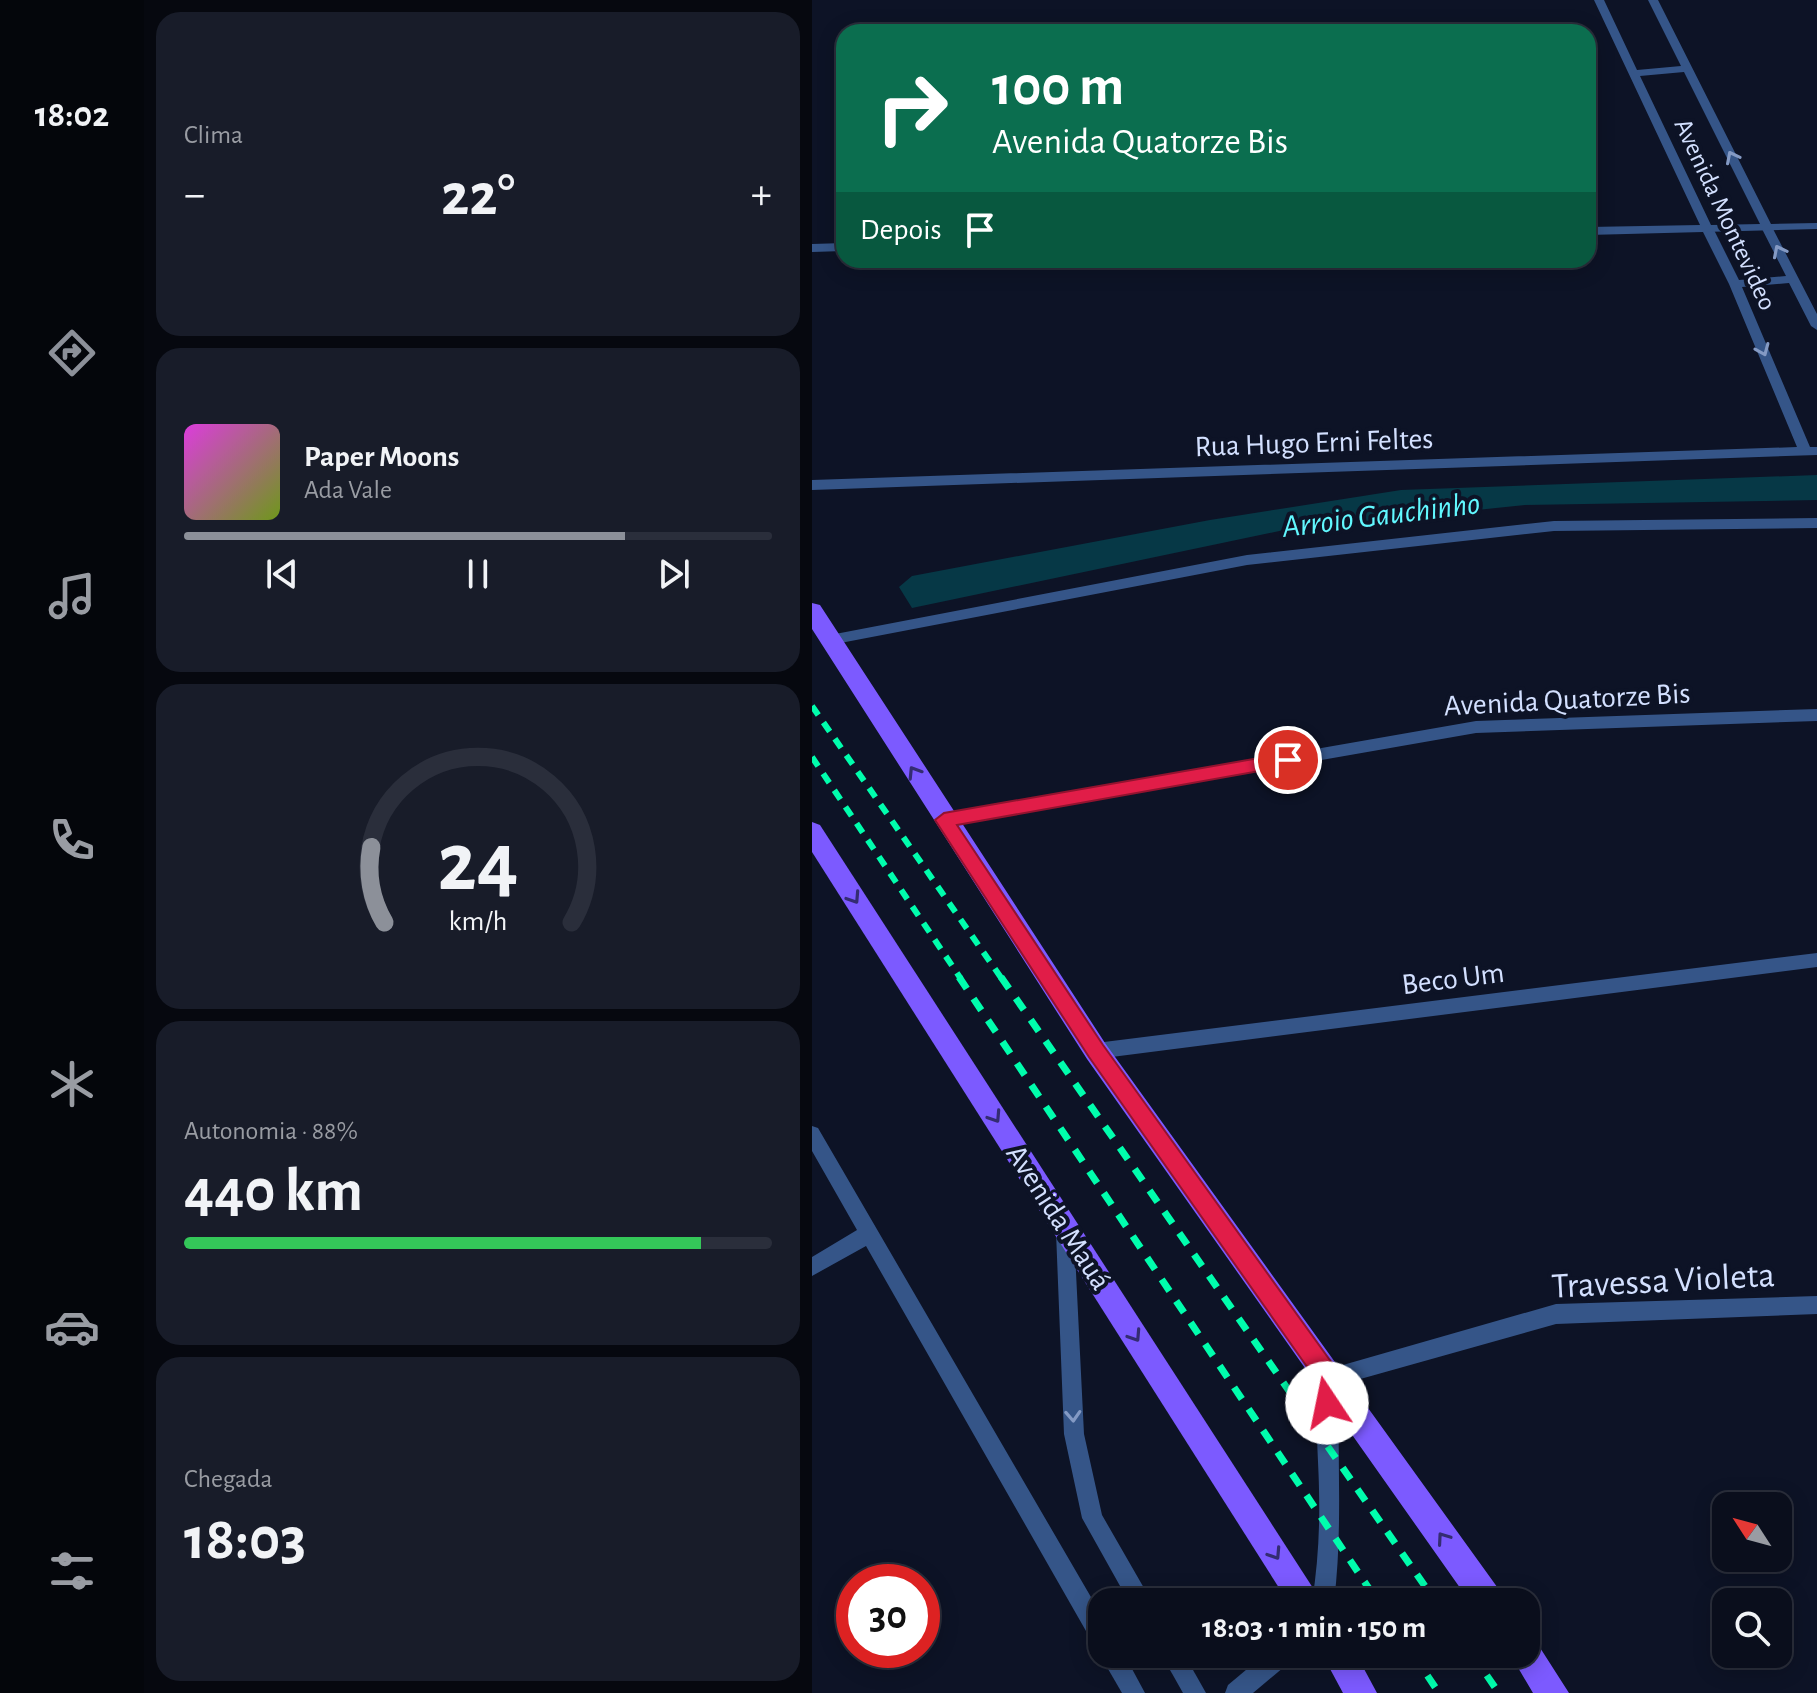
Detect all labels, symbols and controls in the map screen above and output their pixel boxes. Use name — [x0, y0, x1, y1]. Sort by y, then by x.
icon: right — [860, 56, 964, 160]
text: 100 m — [992, 59, 1124, 115]
text: 18:02 — [35, 97, 109, 133]
street label: Avenida Montevideo — [1669, 115, 1781, 314]
text: Clima — [184, 122, 243, 148]
text: Avenida Quatorze Bis — [992, 124, 1288, 160]
one-way arrow — [1726, 151, 1741, 166]
text: 22° — [441, 166, 515, 226]
text: − — [184, 173, 205, 217]
text: + — [751, 173, 772, 217]
icon: arrive — [958, 208, 1002, 252]
text: Depois — [860, 215, 942, 245]
one-way arrow — [1773, 245, 1789, 260]
icon: directions — [44, 325, 100, 381]
one-way arrow — [1753, 342, 1769, 356]
street label: Rua Hugo Erni Feltes — [1194, 424, 1434, 462]
text: Paper Moons — [304, 442, 459, 472]
text: Ada Vale — [304, 477, 392, 503]
water label: Arroio Gauchinho — [1279, 487, 1482, 543]
icon: previous — [260, 552, 304, 596]
icon: pause — [456, 552, 500, 596]
icon: next — [652, 552, 696, 596]
icon: music — [44, 568, 100, 624]
street label: Avenida Quatorze Bis — [1443, 679, 1691, 721]
pin — [1254, 726, 1322, 794]
icon: arrive — [1266, 738, 1310, 782]
one-way arrow — [908, 766, 923, 781]
icon: phone — [44, 812, 100, 868]
text: 24 — [437, 821, 519, 905]
one-way arrow — [845, 889, 860, 904]
text: km/h — [449, 907, 507, 936]
street label: Beco Um — [1400, 958, 1506, 1000]
icon: climate — [44, 1056, 100, 1112]
one-way arrow — [985, 1108, 1000, 1123]
text: Autonomia · 88% — [184, 1118, 358, 1144]
street label: Avenida Mauá — [1000, 1140, 1116, 1295]
text: 440 km — [184, 1162, 363, 1222]
street label: Travessa Violeta — [1551, 1257, 1776, 1305]
icon: car — [44, 1299, 100, 1355]
one-way arrow — [1125, 1327, 1140, 1341]
position arrow — [1285, 1361, 1369, 1445]
one-way arrow — [1065, 1410, 1082, 1423]
text: Chegada — [184, 1466, 273, 1492]
north arrow — [1712, 1492, 1792, 1572]
map controls — [1712, 1492, 1792, 1668]
text: 18:03 — [184, 1510, 306, 1570]
one-way arrow — [1438, 1533, 1453, 1547]
icon: filters — [44, 1543, 100, 1599]
one-way arrow — [1266, 1546, 1281, 1560]
speed limit sign: 30 — [836, 1564, 940, 1668]
button: search — [1712, 1588, 1792, 1668]
text: 18:03 · 1 min · 150 m — [1202, 1613, 1426, 1643]

